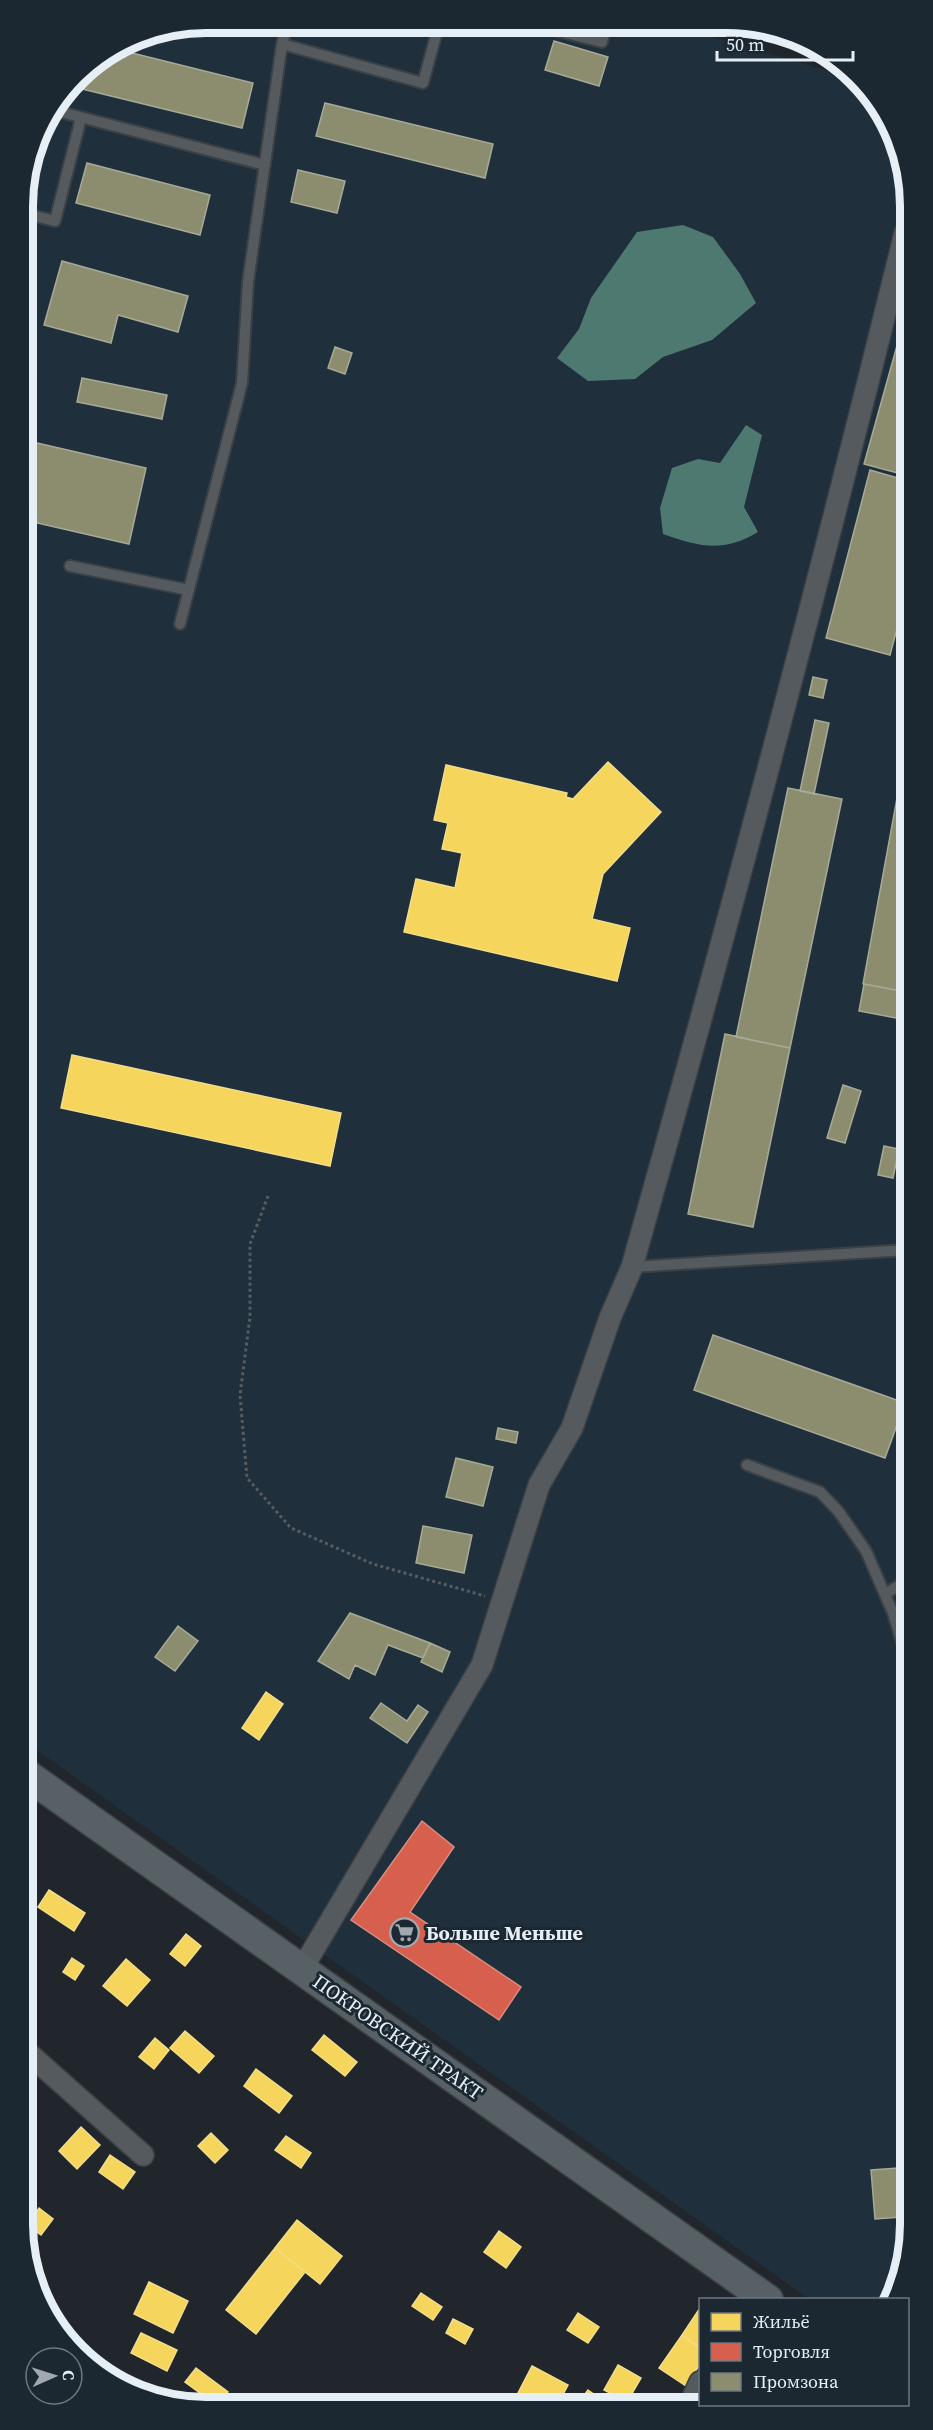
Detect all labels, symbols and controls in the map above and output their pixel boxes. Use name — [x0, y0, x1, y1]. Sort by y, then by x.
scale bar — [717, 24, 854, 62]
text: 50 m — [726, 32, 764, 57]
supermarket icon: Больше Меньше — [389, 1917, 421, 1949]
place label: Больше Меньше — [426, 1919, 583, 1947]
street label: ПОКРОВСКИЙ ТРАКТ — [307, 1968, 489, 2106]
legend — [699, 2298, 909, 2406]
text: Жильё — [753, 2309, 810, 2334]
text: Торговля — [753, 2339, 830, 2364]
north arrow — [24, 2346, 84, 2406]
text: Промзона — [753, 2369, 839, 2394]
text: С — [58, 2370, 80, 2381]

